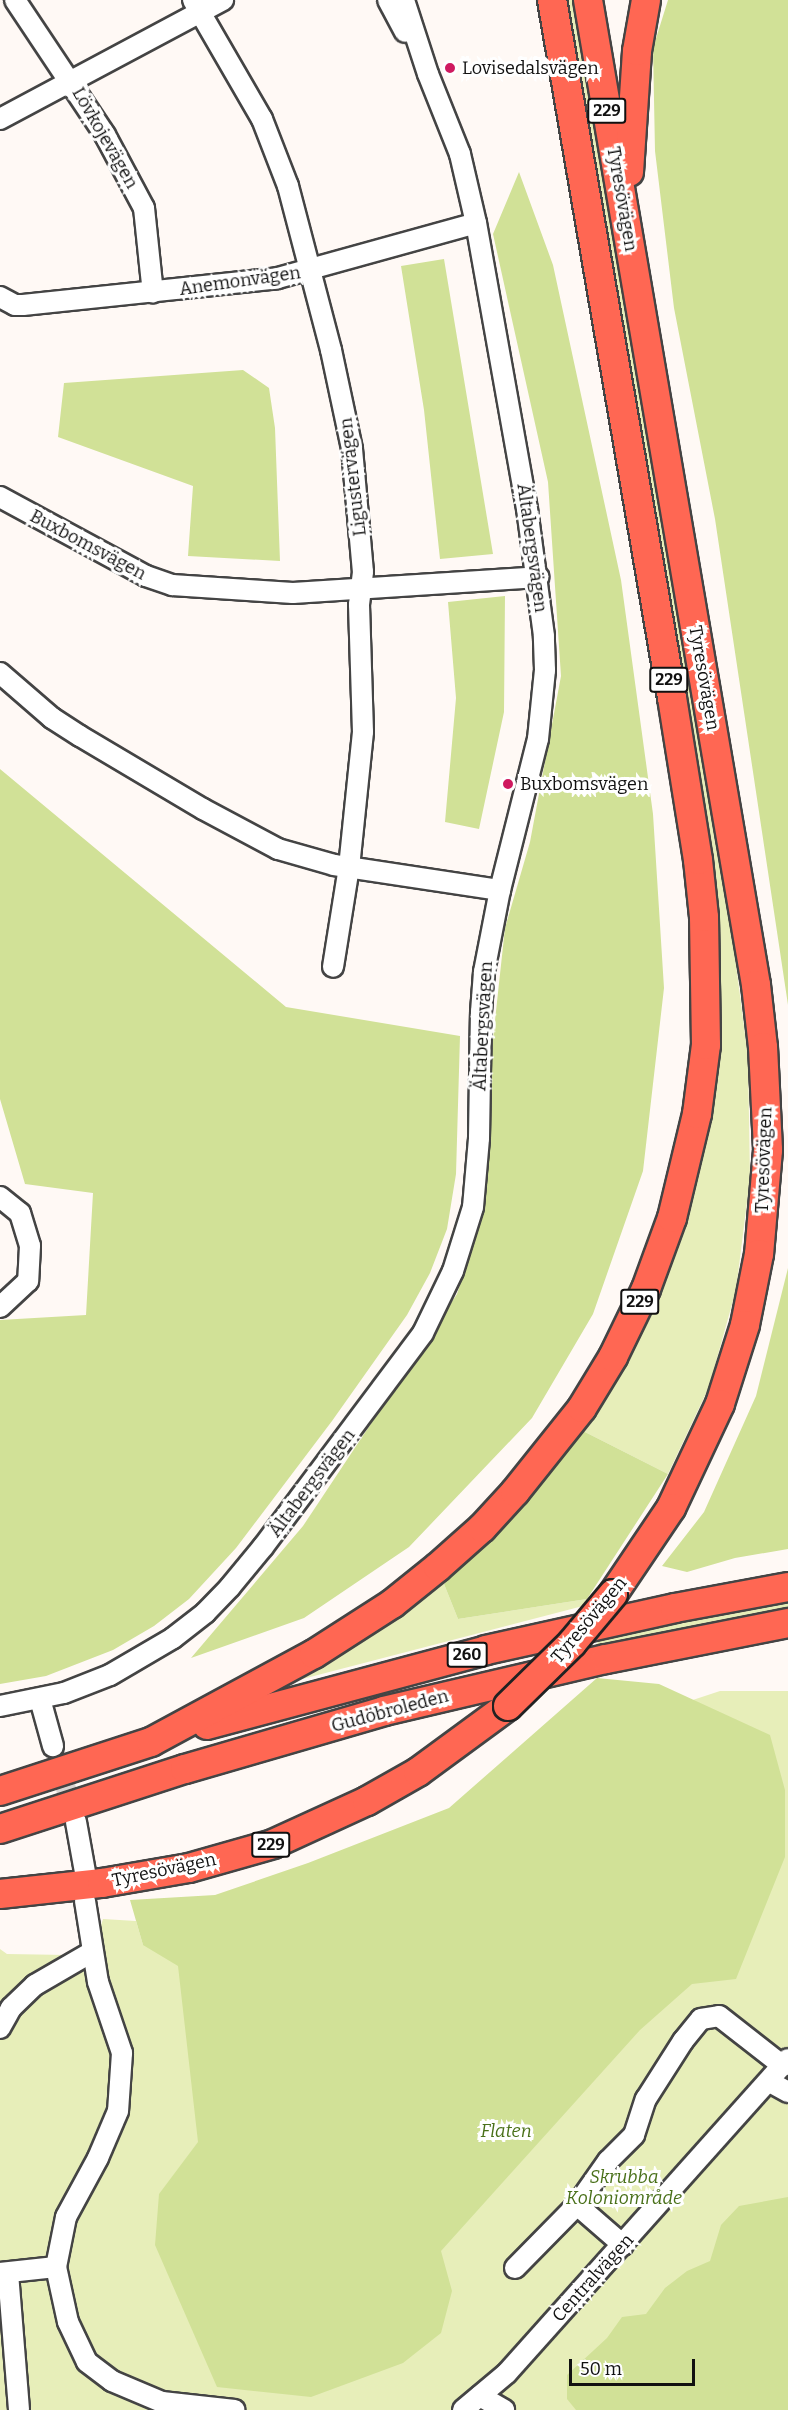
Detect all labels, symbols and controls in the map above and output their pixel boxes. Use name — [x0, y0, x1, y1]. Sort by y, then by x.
place label: Lovisedalsvägen — [462, 57, 599, 79]
marker: Lovisedalsvägen — [443, 61, 457, 75]
street label: Lövkojevägen — [67, 84, 143, 192]
road number: 229 — [586, 98, 628, 124]
street label: Tyresövägen — [602, 145, 642, 253]
street label: Anemonvägen — [178, 262, 302, 300]
street label: Ligustervägen — [335, 417, 371, 537]
street label: Ältabergsvägen — [512, 482, 552, 614]
street label: Buxbomsvägen — [26, 505, 150, 585]
street label: Tyresövägen — [684, 624, 724, 732]
road number: 229 — [648, 667, 690, 693]
place label: Buxbomsvägen — [520, 773, 648, 795]
marker: Buxbomsvägen — [501, 777, 515, 791]
street label: Ältabergsvägen — [469, 961, 497, 1091]
street label: Tyresövägen — [751, 1107, 777, 1213]
road number: 229 — [619, 1289, 661, 1315]
street label: Ältabergsvägen — [264, 1425, 360, 1541]
street label: Tyresövägen — [547, 1573, 631, 1667]
road number: 260 — [446, 1642, 488, 1668]
street label: Gudöbroleden — [329, 1685, 451, 1737]
road number: 229 — [250, 1832, 292, 1858]
street label: Tyresövägen — [110, 1848, 218, 1892]
park label: Flaten — [480, 2120, 532, 2142]
park label: Skrubba Koloniområde — [566, 2167, 682, 2210]
street label: Centralvägen — [548, 2230, 638, 2326]
scale bar — [572, 2347, 698, 2385]
text: 50 m — [580, 2358, 622, 2380]

